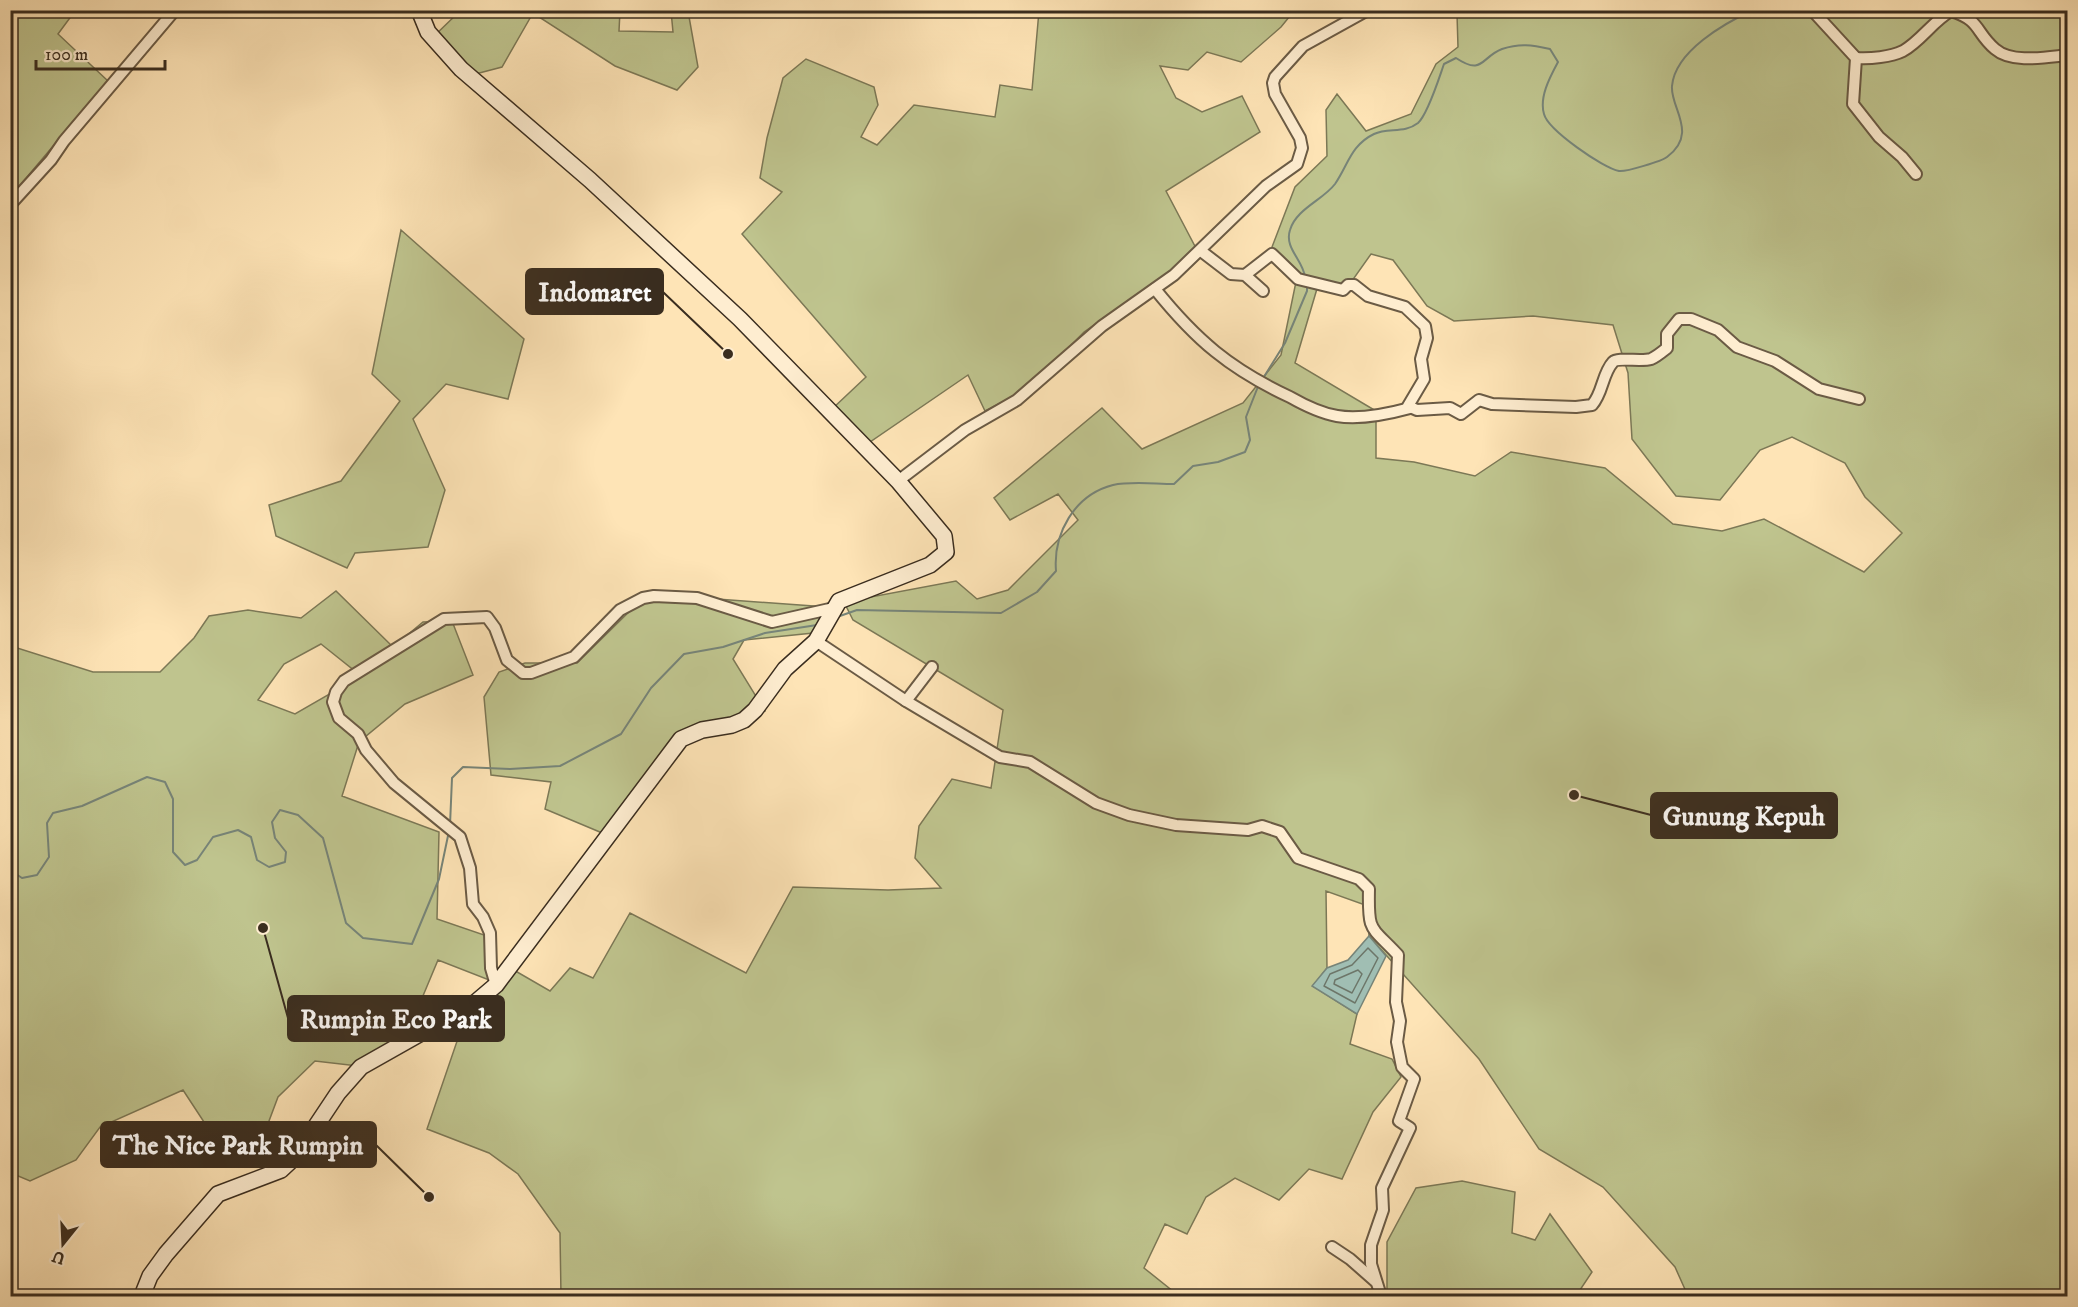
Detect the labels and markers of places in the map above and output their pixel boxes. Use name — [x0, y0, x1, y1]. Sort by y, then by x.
callout: Indomaret — [526, 269, 663, 314]
callout: Gunung Kepuh — [1651, 793, 1837, 838]
callout: Rumpin Eco Park — [288, 996, 504, 1041]
callout: The Nice Park Rumpin — [101, 1122, 376, 1167]

